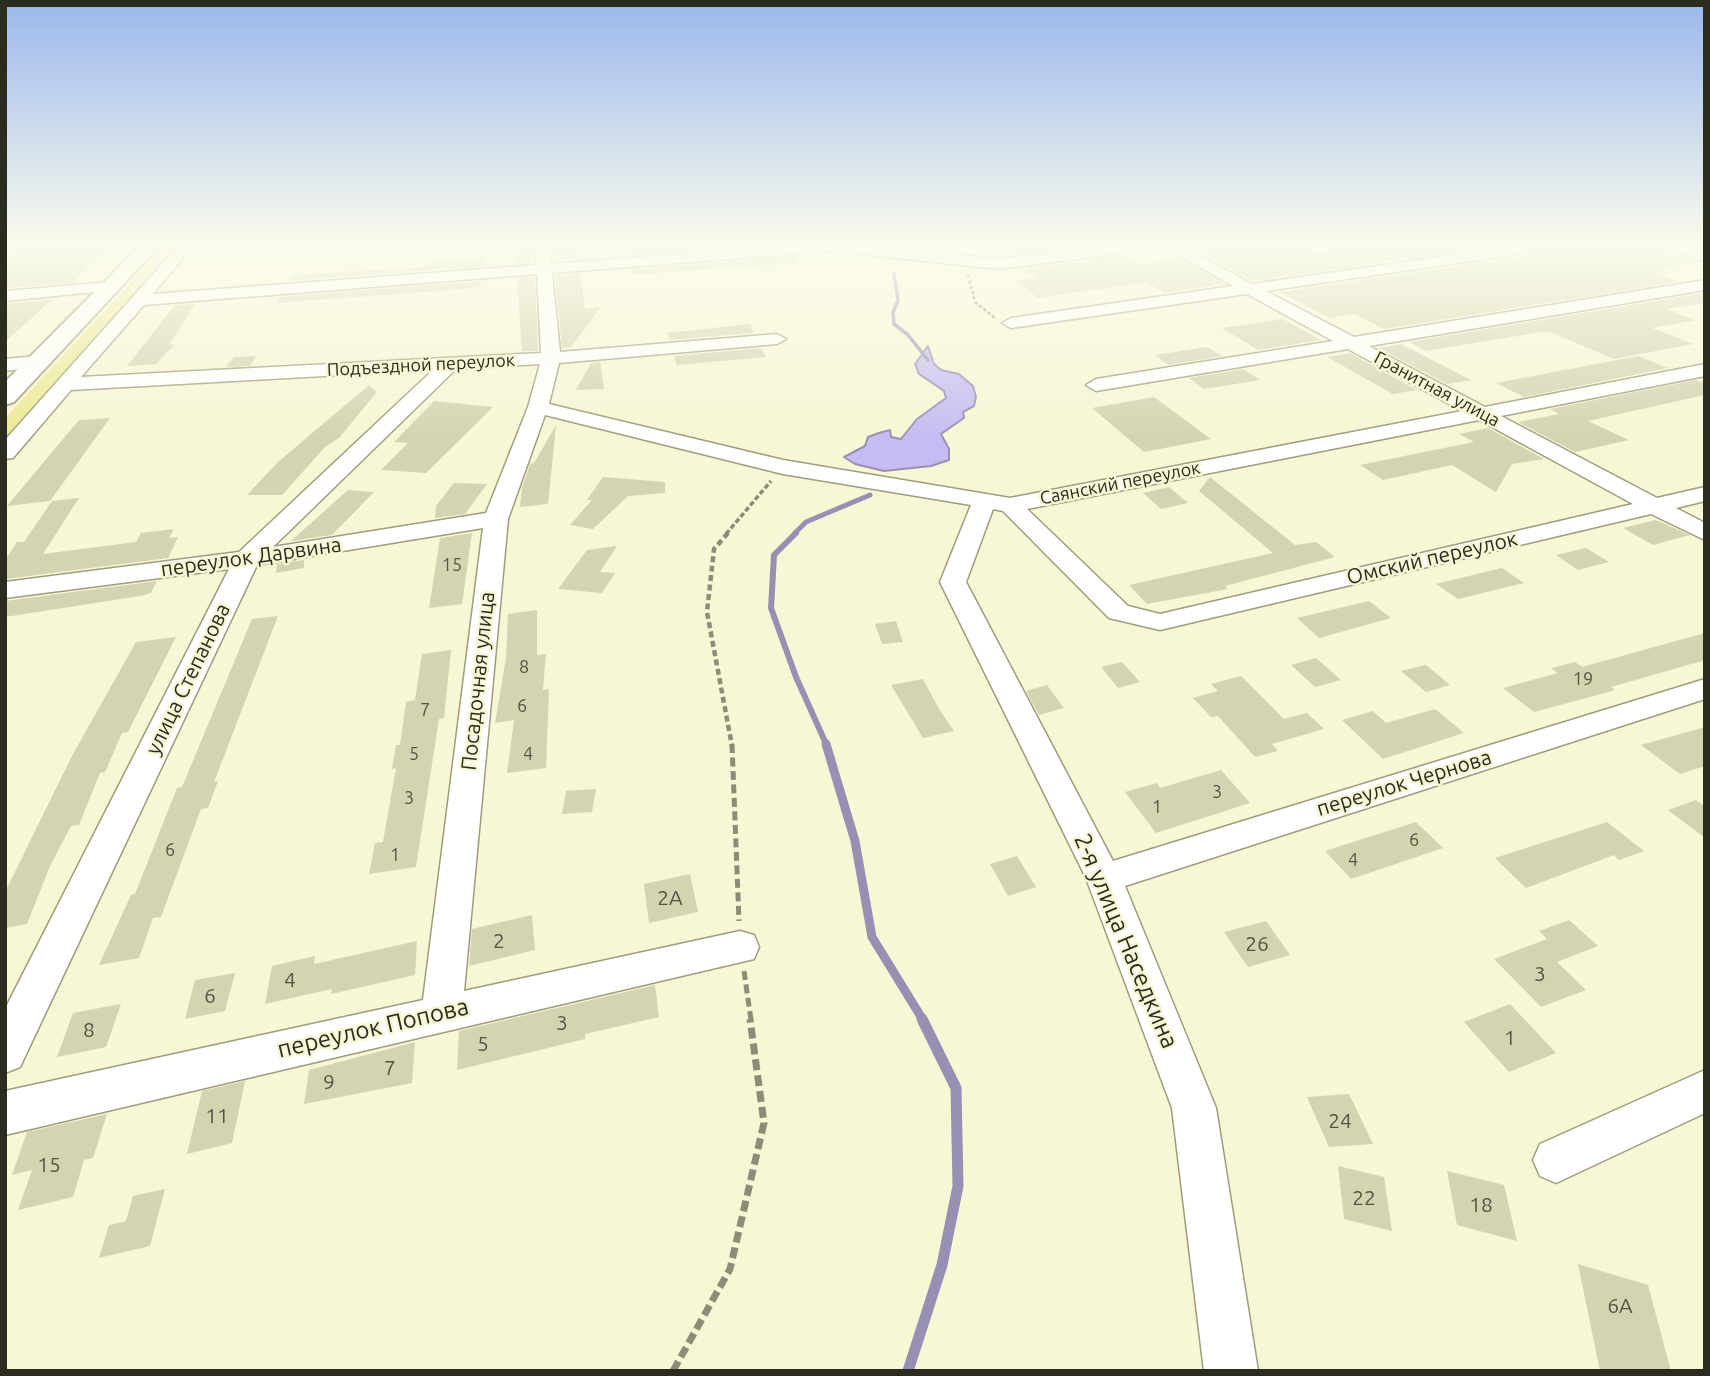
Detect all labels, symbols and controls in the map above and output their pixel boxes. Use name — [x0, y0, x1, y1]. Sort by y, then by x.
street label: Гранитная улица — [1370, 347, 1504, 431]
street label: Подъездной переулок — [326, 349, 516, 381]
street label: Саянский переулок — [1038, 457, 1202, 509]
street label: Омский переулок — [1344, 526, 1520, 590]
street label: переулок Дарвина — [159, 532, 343, 582]
house number: 15 — [442, 554, 462, 576]
street label: Посадочная улица — [456, 590, 500, 772]
street label: улица Степанова — [140, 599, 236, 759]
house number: 8 — [519, 656, 529, 678]
house number: 19 — [1573, 668, 1593, 690]
house number: 6 — [517, 695, 527, 717]
house number: 7 — [420, 699, 430, 721]
house number: 5 — [409, 743, 419, 765]
house number: 4 — [523, 743, 533, 765]
street label: переулок Чернова — [1314, 744, 1494, 822]
house number: 3 — [1212, 781, 1222, 803]
house number: 3 — [404, 787, 414, 809]
house number: 1 — [1152, 796, 1162, 818]
street label: 2-я улица Наседкина — [1068, 829, 1184, 1053]
house number: 6 — [1409, 829, 1419, 851]
house number: 6 — [165, 839, 175, 861]
house number: 1 — [390, 844, 400, 866]
house number: 4 — [1348, 849, 1358, 871]
house number: 2А — [657, 885, 683, 911]
house number: 2 — [493, 928, 505, 954]
house number: 26 — [1245, 931, 1269, 957]
house number: 3 — [1534, 961, 1546, 987]
house number: 4 — [284, 967, 296, 993]
house number: 6 — [204, 983, 216, 1009]
street label: переулок Попова — [275, 992, 471, 1064]
house number: 3 — [556, 1010, 568, 1036]
house number: 8 — [83, 1017, 95, 1043]
house number: 1 — [1504, 1025, 1516, 1051]
house number: 5 — [477, 1031, 489, 1057]
house number: 7 — [384, 1055, 396, 1081]
house number: 9 — [323, 1069, 335, 1095]
house number: 11 — [205, 1103, 229, 1129]
house number: 24 — [1328, 1108, 1352, 1134]
house number: 15 — [37, 1152, 61, 1178]
house number: 22 — [1352, 1185, 1376, 1211]
house number: 18 — [1469, 1192, 1493, 1218]
house number: 6А — [1607, 1293, 1633, 1319]

